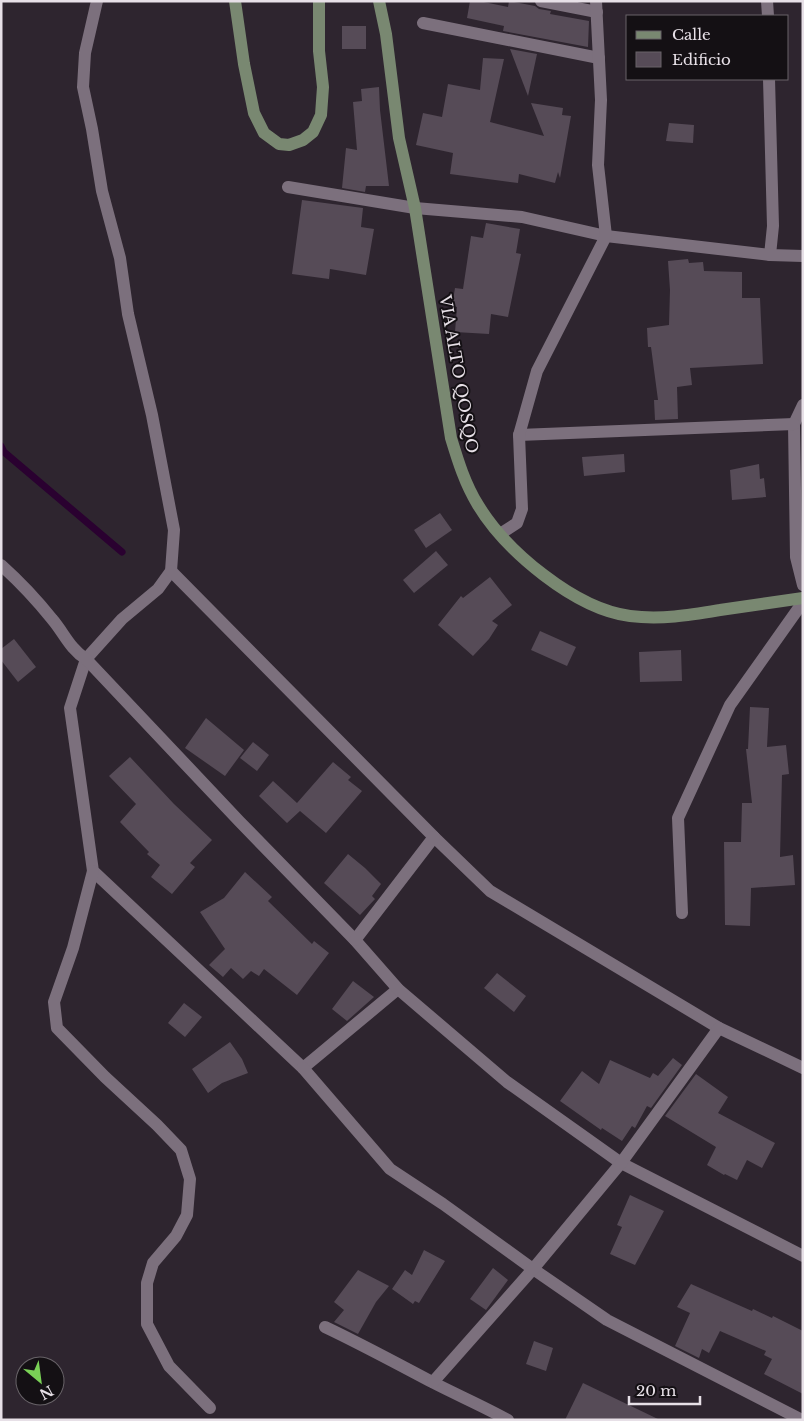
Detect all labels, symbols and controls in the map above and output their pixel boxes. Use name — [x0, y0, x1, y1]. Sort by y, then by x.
legend — [626, 15, 789, 80]
text: Calle — [672, 25, 711, 44]
text: Edificio — [672, 50, 731, 69]
street label: VIA ALTO QOSQO — [435, 292, 483, 455]
north arrow — [15, 1356, 65, 1406]
scale bar — [629, 1374, 700, 1406]
text: N — [36, 1381, 56, 1403]
text: 20 m — [636, 1381, 676, 1400]

